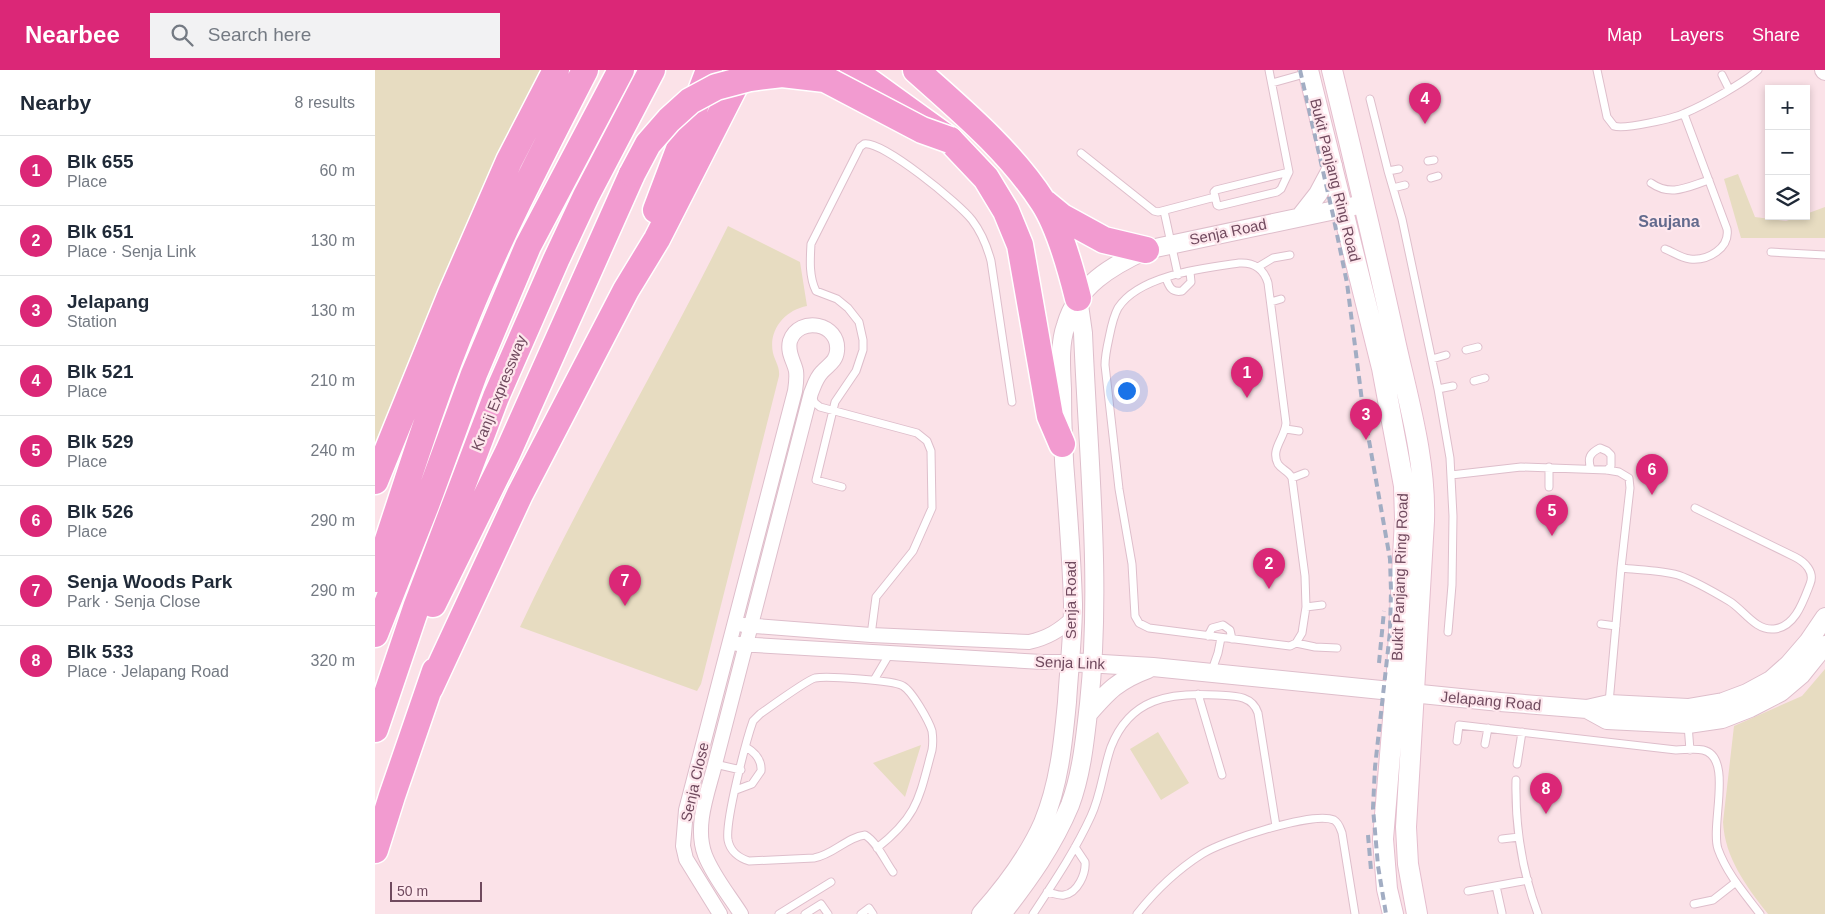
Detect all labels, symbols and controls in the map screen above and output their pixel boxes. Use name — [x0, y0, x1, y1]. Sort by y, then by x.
search box — [150, 13, 500, 58]
text: Nearbee — [25, 21, 120, 48]
icon: search — [168, 21, 196, 49]
text: Search here — [208, 24, 311, 45]
text: Map — [1607, 25, 1642, 45]
text: Layers — [1670, 25, 1724, 45]
text: Share — [1752, 25, 1800, 45]
pin: 4 — [1409, 83, 1441, 124]
map controls — [1765, 85, 1810, 220]
button: + — [1765, 85, 1810, 130]
text: Nearby — [20, 91, 91, 114]
text: 8 results — [295, 94, 355, 111]
street label: Bukit Panjang Ring Road — [1307, 97, 1364, 263]
button: − — [1765, 130, 1810, 175]
text: Blk 655 — [67, 151, 134, 172]
text: 1 — [32, 162, 40, 179]
text: 60 m — [319, 162, 355, 179]
text: Place — [67, 173, 107, 190]
button: layers — [1765, 175, 1810, 220]
district label: Saujana — [1638, 213, 1700, 230]
street label: Senja Road — [1188, 215, 1268, 248]
text: Blk 651 — [67, 221, 134, 242]
text: 2 — [32, 232, 40, 249]
text: 130 m — [311, 232, 355, 249]
text: Place · Senja Link — [67, 243, 196, 260]
text: Jelapang — [67, 291, 149, 312]
text: 3 — [32, 302, 40, 319]
text: 130 m — [311, 302, 355, 319]
text: Station — [67, 313, 117, 330]
street label: Kranji Expressway — [468, 332, 530, 453]
pin: 1 — [1231, 357, 1263, 398]
text: Blk 521 — [67, 361, 134, 382]
text: 4 — [32, 372, 40, 389]
text: 210 m — [311, 372, 355, 389]
your location — [1114, 378, 1140, 404]
text: Place — [67, 383, 107, 400]
pin: 3 — [1350, 399, 1382, 440]
text: Blk 529 — [67, 431, 134, 452]
text: 5 — [32, 442, 40, 459]
text: 240 m — [311, 442, 355, 459]
text: Place — [67, 453, 107, 470]
pin: 6 — [1636, 454, 1668, 495]
street label: Bukit Panjang Ring Road — [1388, 493, 1411, 661]
pin: 5 — [1536, 495, 1568, 536]
text: Blk 526 — [67, 501, 134, 522]
text: 6 — [32, 512, 40, 529]
text: 290 m — [311, 512, 355, 529]
text: Place — [67, 523, 107, 540]
pin: 2 — [1253, 548, 1285, 589]
street label: Senja Road — [1062, 561, 1079, 639]
pin: 7 — [609, 565, 641, 606]
text: Senja Woods Park — [67, 571, 232, 592]
text: 7 — [32, 582, 40, 599]
text: 290 m — [311, 582, 355, 599]
text: Park · Senja Close — [67, 593, 200, 610]
text: Blk 533 — [67, 641, 134, 662]
text: 8 — [32, 652, 40, 669]
text: 320 m — [311, 652, 355, 669]
street label: Senja Link — [1035, 653, 1106, 672]
text: Place · Jelapang Road — [67, 663, 229, 680]
street label: Jelapang Road — [1440, 688, 1542, 713]
street label: Senja Close — [677, 741, 712, 823]
pin: 8 — [1530, 773, 1562, 814]
scale bar — [390, 879, 483, 902]
text: 50 m — [397, 883, 428, 899]

